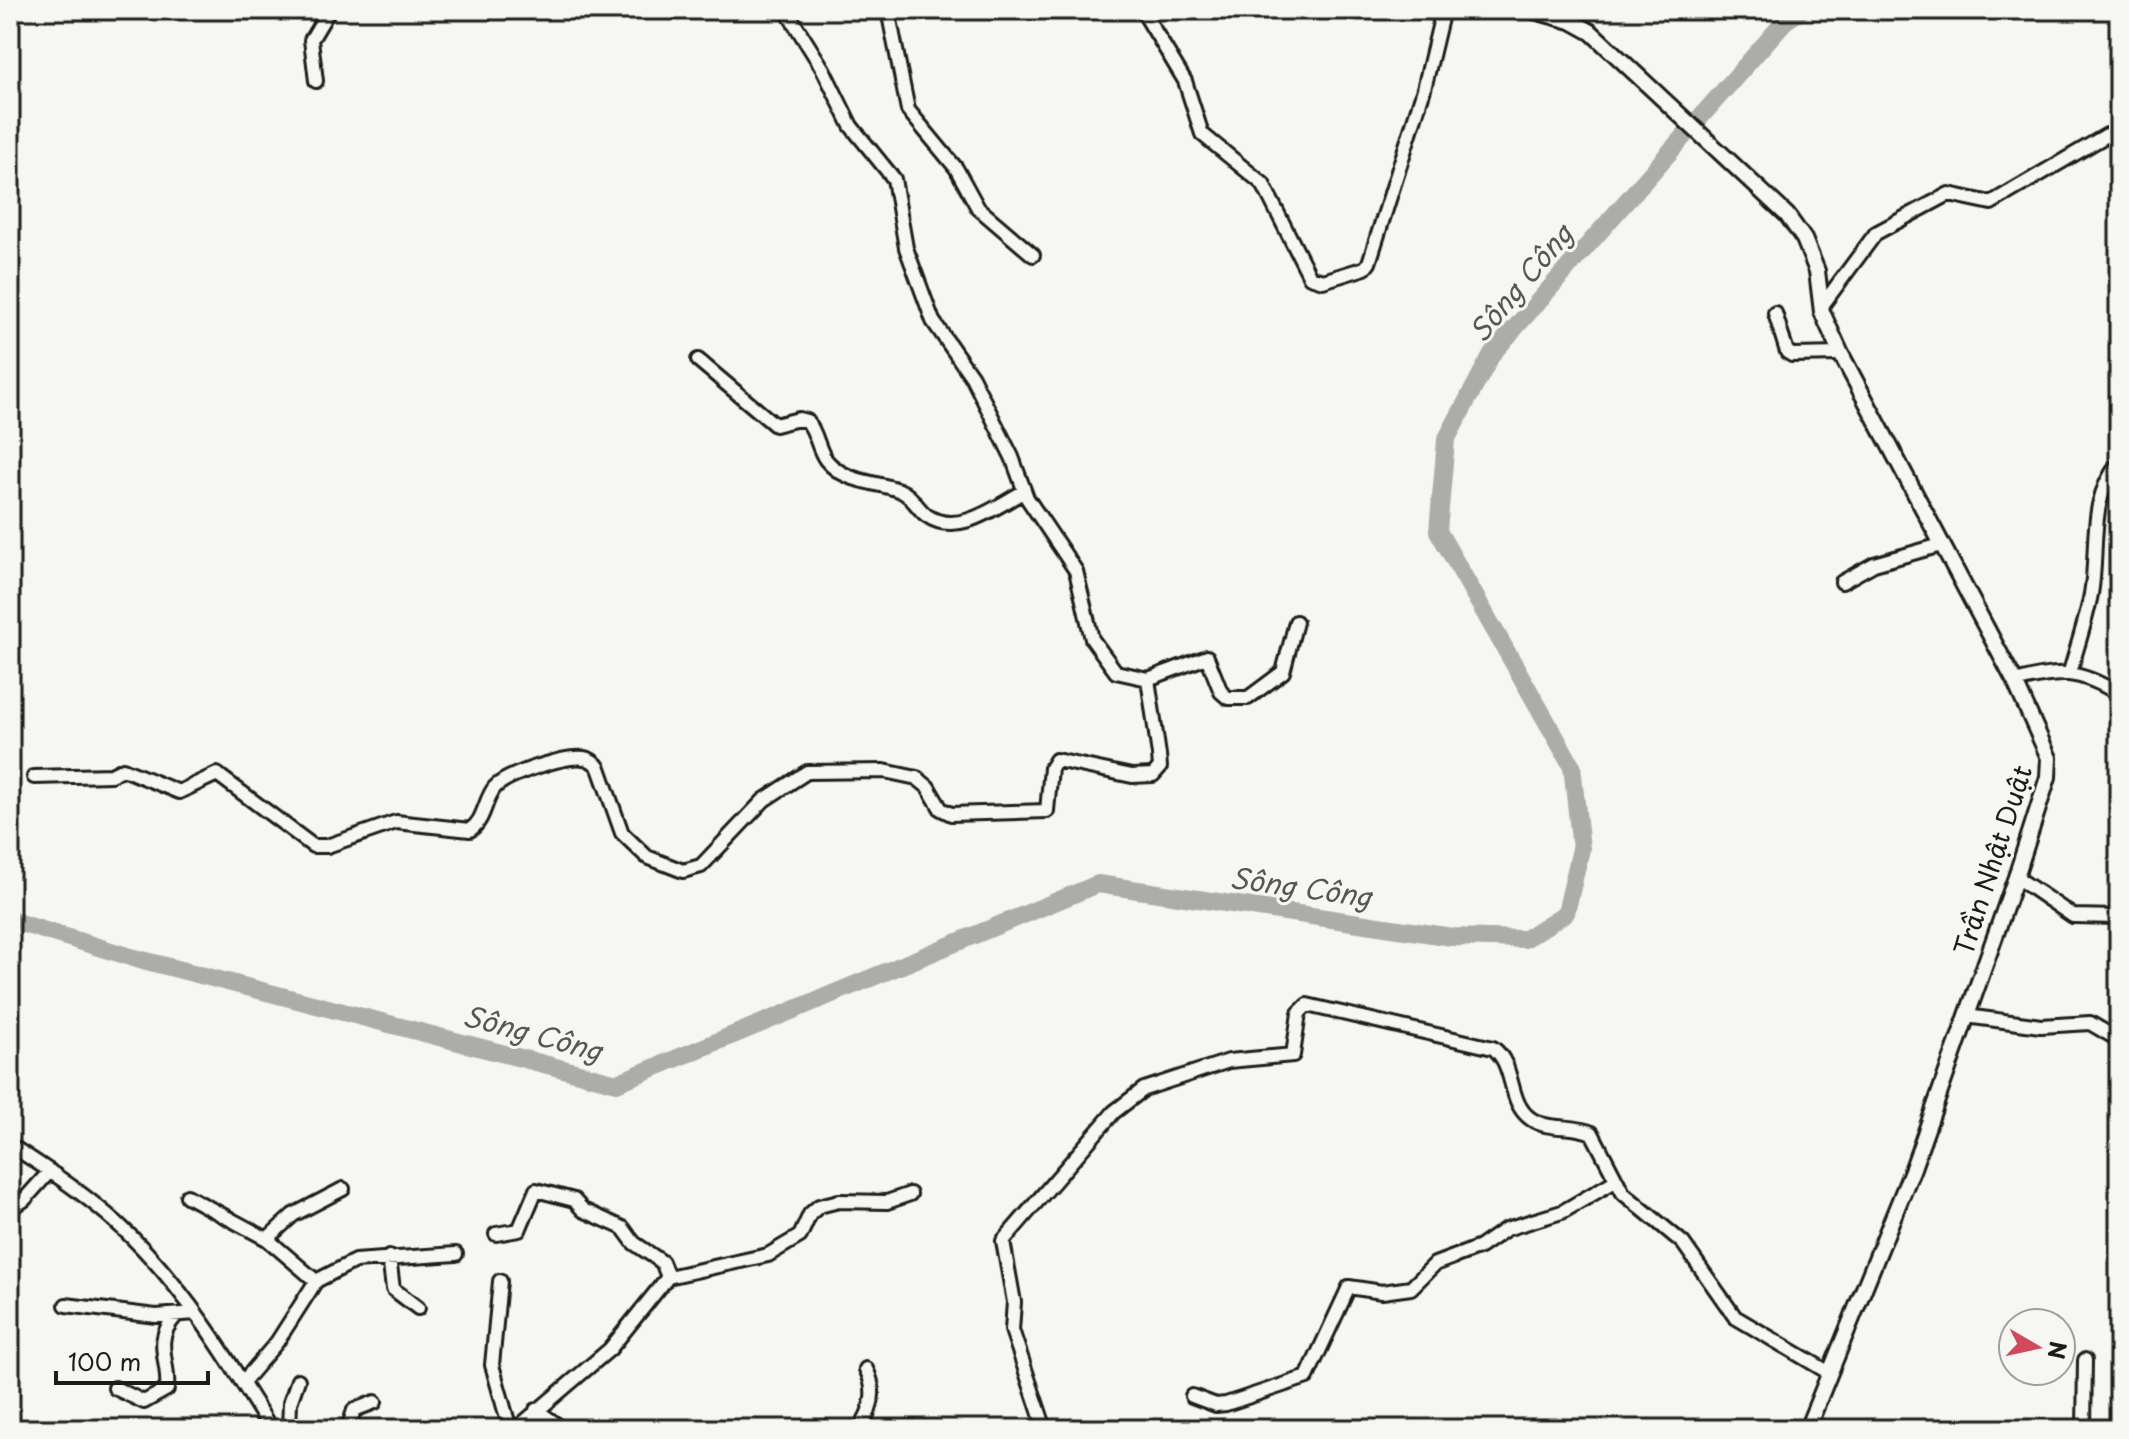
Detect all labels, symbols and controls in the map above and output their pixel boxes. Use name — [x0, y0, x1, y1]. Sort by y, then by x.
water label: Sông Công — [1458, 213, 1583, 350]
street label: Trần Nhật Duật — [1943, 760, 2041, 960]
water label: Sông Công — [1227, 855, 1376, 917]
water label: Sông Công — [459, 993, 609, 1072]
north arrow — [1997, 1307, 2077, 1387]
scale bar — [56, 1335, 208, 1385]
text: N — [2041, 1339, 2076, 1362]
text: 100 m — [68, 1343, 141, 1379]

